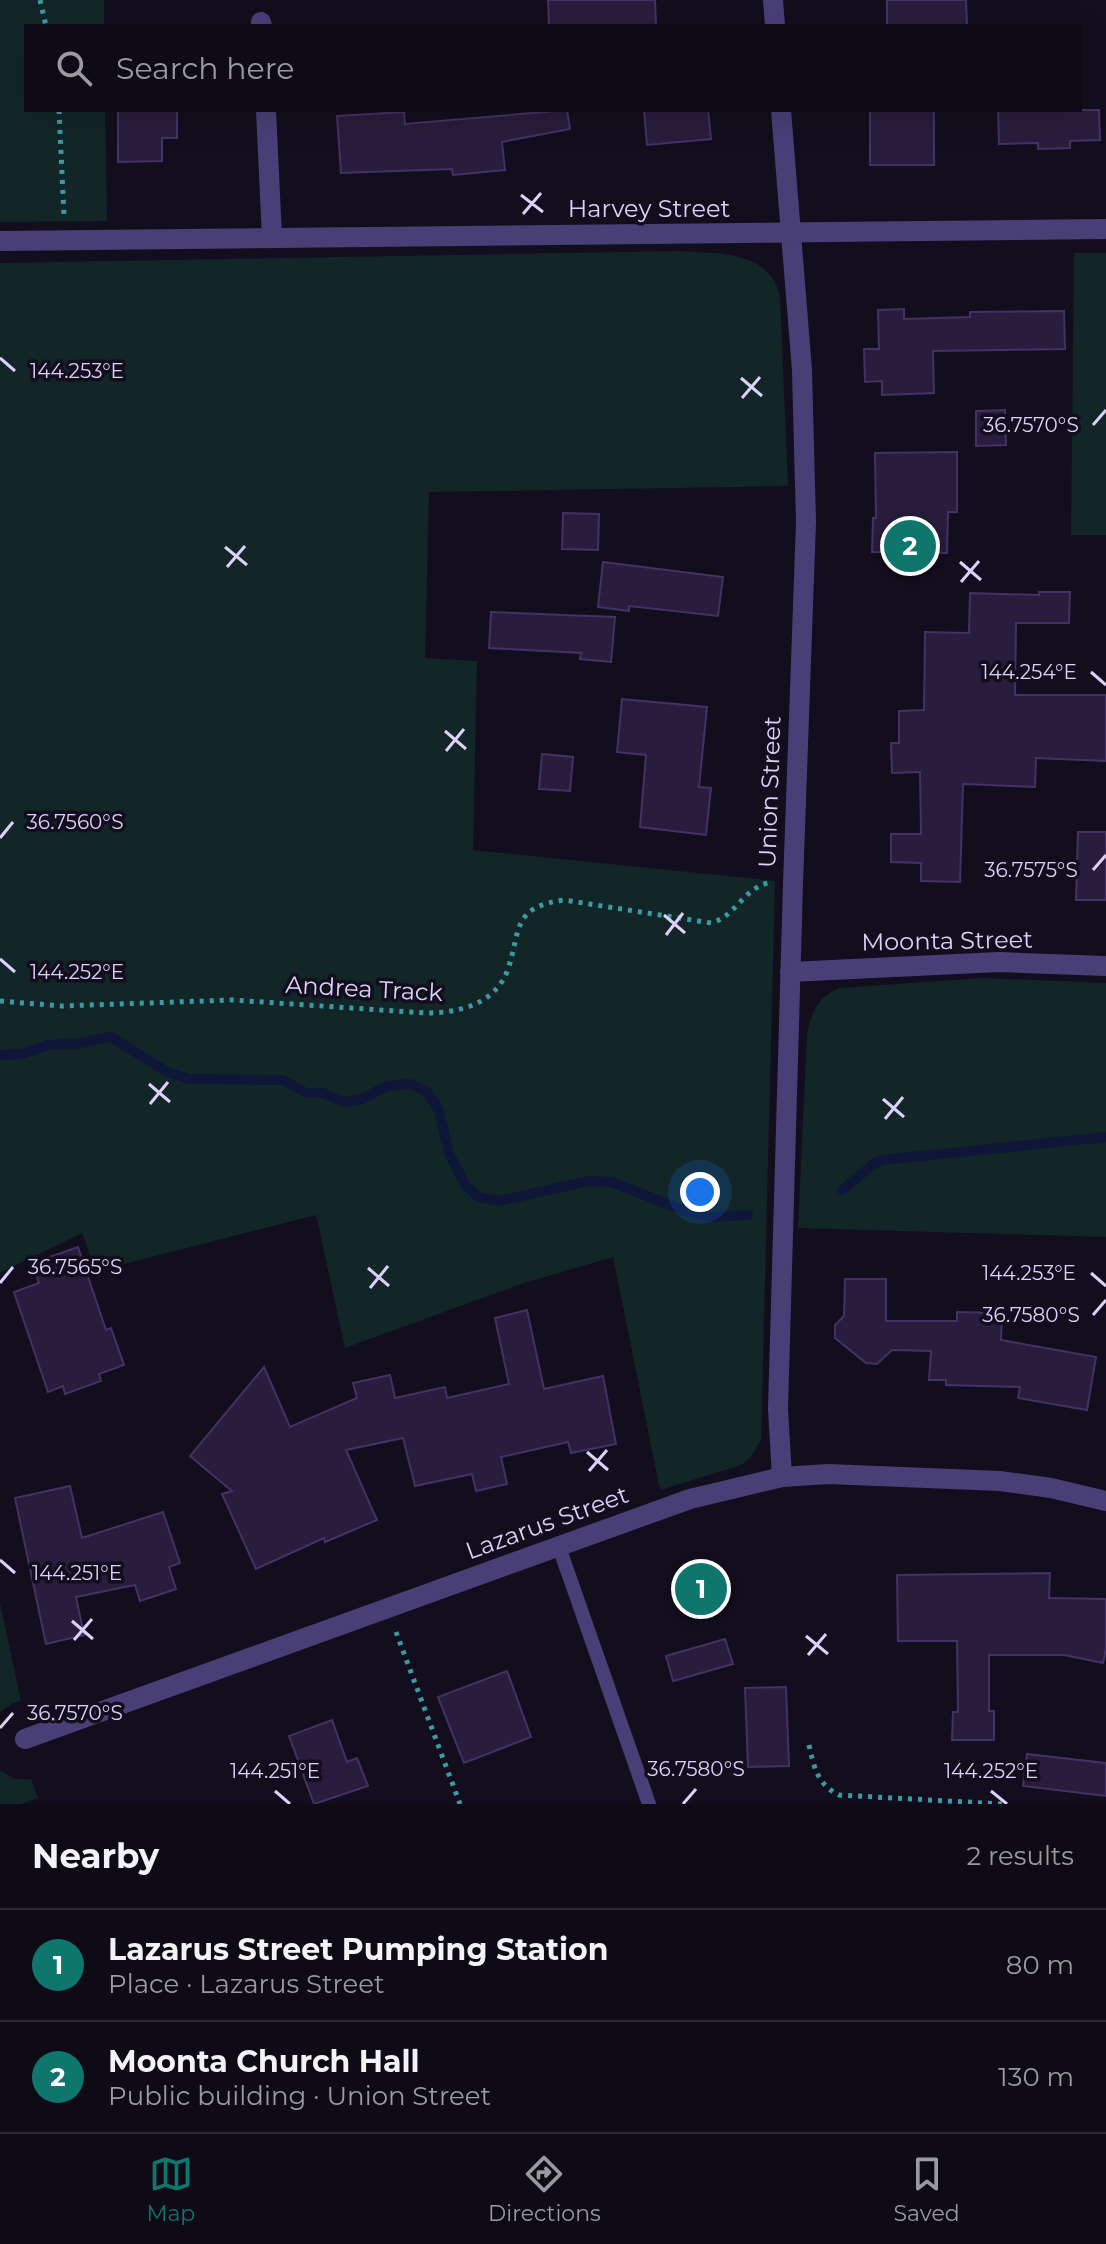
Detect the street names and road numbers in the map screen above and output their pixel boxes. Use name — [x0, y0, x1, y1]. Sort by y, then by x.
street label: Harvey Street — [568, 194, 731, 223]
street label: Union Street — [752, 715, 787, 868]
street label: Moonta Street — [861, 925, 1033, 956]
street label: Andrea Track — [285, 970, 444, 1007]
street label: Lazarus Street — [462, 1480, 632, 1565]

